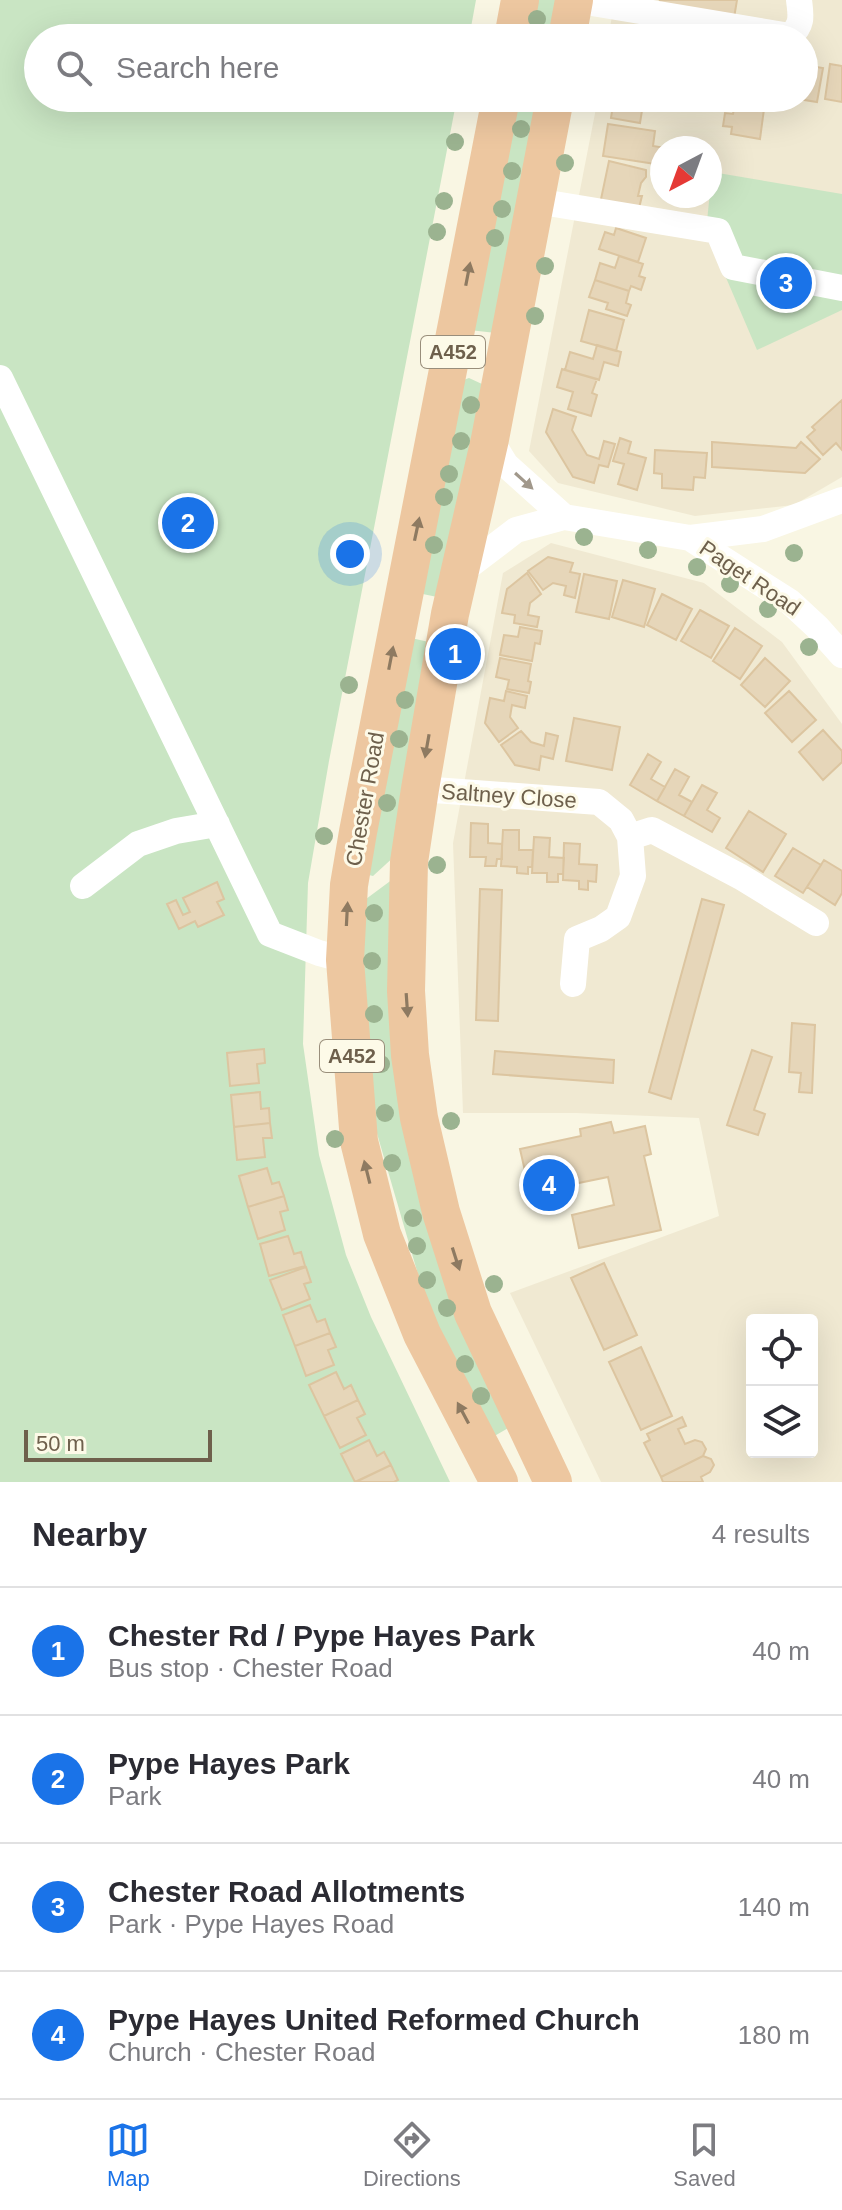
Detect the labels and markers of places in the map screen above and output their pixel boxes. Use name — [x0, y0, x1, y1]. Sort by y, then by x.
pin: 3 — [760, 253, 812, 313]
pin: 2 — [162, 493, 214, 553]
pin: 1 — [429, 624, 481, 684]
pin: 4 — [523, 1155, 575, 1215]

